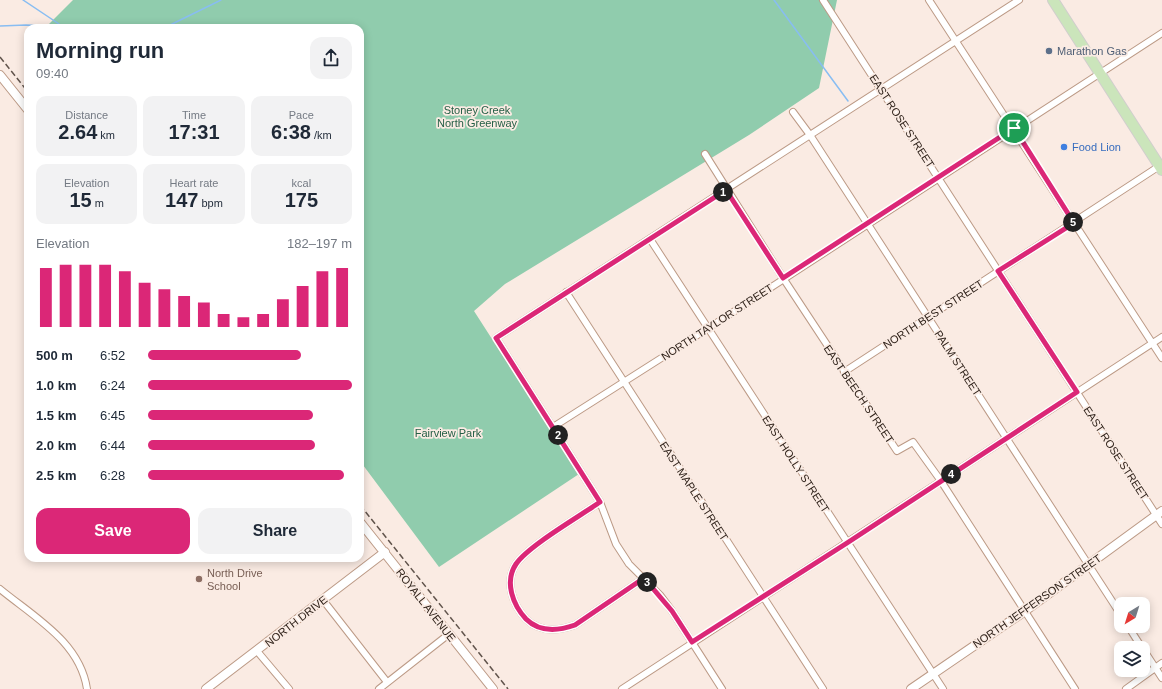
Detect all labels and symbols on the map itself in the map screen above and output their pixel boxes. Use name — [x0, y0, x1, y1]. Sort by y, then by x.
place label: Marathon Gas — [1057, 45, 1127, 57]
marker: Marathon Gas — [1044, 46, 1054, 56]
street label: EAST ROSE STREET — [867, 72, 937, 170]
park label: Stoney Creek North Greenway — [437, 104, 518, 129]
pin — [997, 111, 1031, 145]
place label: Food Lion — [1072, 141, 1121, 153]
marker: Food Lion — [1059, 142, 1069, 152]
pin: 1 — [713, 182, 733, 202]
pin: 5 — [1063, 212, 1083, 232]
street label: NORTH BEST STREET — [881, 277, 986, 351]
street label: NORTH TAYLOR STREET — [659, 281, 775, 363]
street label: PALM STREET — [932, 328, 984, 398]
street label: EAST BEECH STREET — [822, 343, 897, 446]
street label: EAST ROSE STREET — [1081, 404, 1151, 502]
street label: EAST HOLLY STREET — [760, 413, 832, 515]
pin: 2 — [548, 425, 568, 445]
park label: Fairview Park — [415, 427, 482, 439]
street label: EAST MAPLE STREET — [658, 439, 731, 543]
pin: 4 — [941, 464, 961, 484]
street label: NORTH JEFFERSON STREET — [971, 552, 1104, 650]
street label: ROYALL AVENUE — [394, 566, 458, 644]
place label: North Drive School — [207, 567, 263, 592]
pin: 3 — [637, 572, 657, 592]
marker: North Drive School — [194, 574, 204, 584]
street label: NORTH DRIVE — [263, 593, 329, 649]
north arrow — [1114, 597, 1150, 633]

